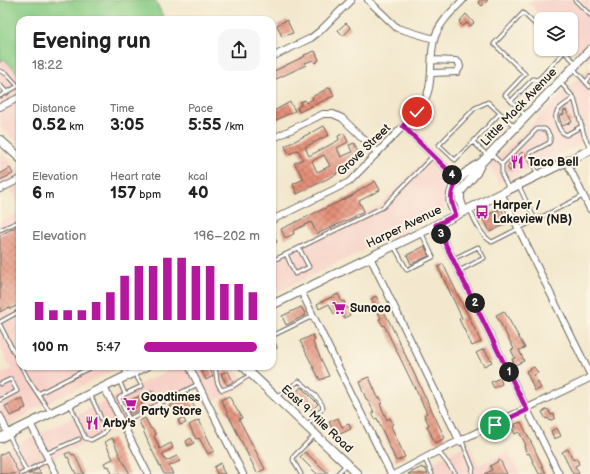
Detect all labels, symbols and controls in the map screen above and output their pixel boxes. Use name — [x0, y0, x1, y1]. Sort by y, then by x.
map controls — [534, 12, 578, 56]
button: layers — [534, 12, 578, 56]
text: Evening run — [32, 28, 151, 55]
button: share — [218, 29, 260, 71]
text: 18:22 — [32, 57, 63, 73]
street label: Little Mack Avenue — [478, 65, 560, 149]
pin — [400, 95, 434, 129]
icon: check — [406, 101, 428, 123]
text: Distance — [32, 102, 76, 115]
text: Time — [110, 102, 134, 115]
text: Pace — [188, 102, 213, 115]
text: 0.52 — [32, 115, 66, 135]
text: 3:05 — [110, 115, 144, 135]
text: 5:55 — [188, 115, 222, 135]
text: km — [66, 120, 84, 133]
text: /km — [222, 120, 244, 133]
street label: Grove Street — [334, 121, 394, 179]
restaurant icon: Taco Bell — [509, 154, 525, 170]
place label: Taco Bell — [528, 155, 578, 170]
pin: 4 — [442, 165, 462, 185]
text: 4 — [449, 168, 455, 181]
text: Elevation — [32, 170, 78, 183]
text: Heart rate — [110, 170, 161, 183]
text: kcal — [188, 170, 208, 183]
text: 6 — [32, 183, 42, 203]
text: 157 — [110, 183, 136, 203]
text: 40 — [188, 183, 209, 203]
text: m — [42, 188, 54, 201]
text: bpm — [136, 188, 161, 201]
place label: Harper / Lakeview (NB) — [493, 198, 572, 227]
street label: Harper Avenue — [364, 202, 444, 252]
bus stop icon: Harper / Lakeview (NB) — [474, 204, 490, 220]
pin: 3 — [431, 224, 451, 244]
text: 3 — [438, 227, 444, 240]
text: Elevation — [32, 228, 86, 244]
text: 196–202 m — [194, 228, 260, 244]
pin: 2 — [465, 293, 485, 313]
text: 2 — [472, 296, 478, 309]
supermarket icon: Sunoco — [331, 300, 347, 316]
place label: Sunoco — [350, 301, 391, 316]
text: 100 m — [32, 339, 68, 355]
text: 5:47 — [96, 339, 120, 355]
pin: 1 — [499, 362, 519, 382]
text: 1 — [507, 365, 511, 378]
street label: East 9 Mile Road — [278, 382, 356, 456]
place label: Goodtimes Party Store — [141, 390, 202, 419]
supermarket icon: Goodtimes Party Store — [122, 396, 138, 412]
pin — [478, 408, 512, 442]
icon: arrive — [484, 414, 506, 436]
restaurant icon: Arby's — [84, 415, 100, 431]
place label: Arby's — [102, 416, 136, 431]

